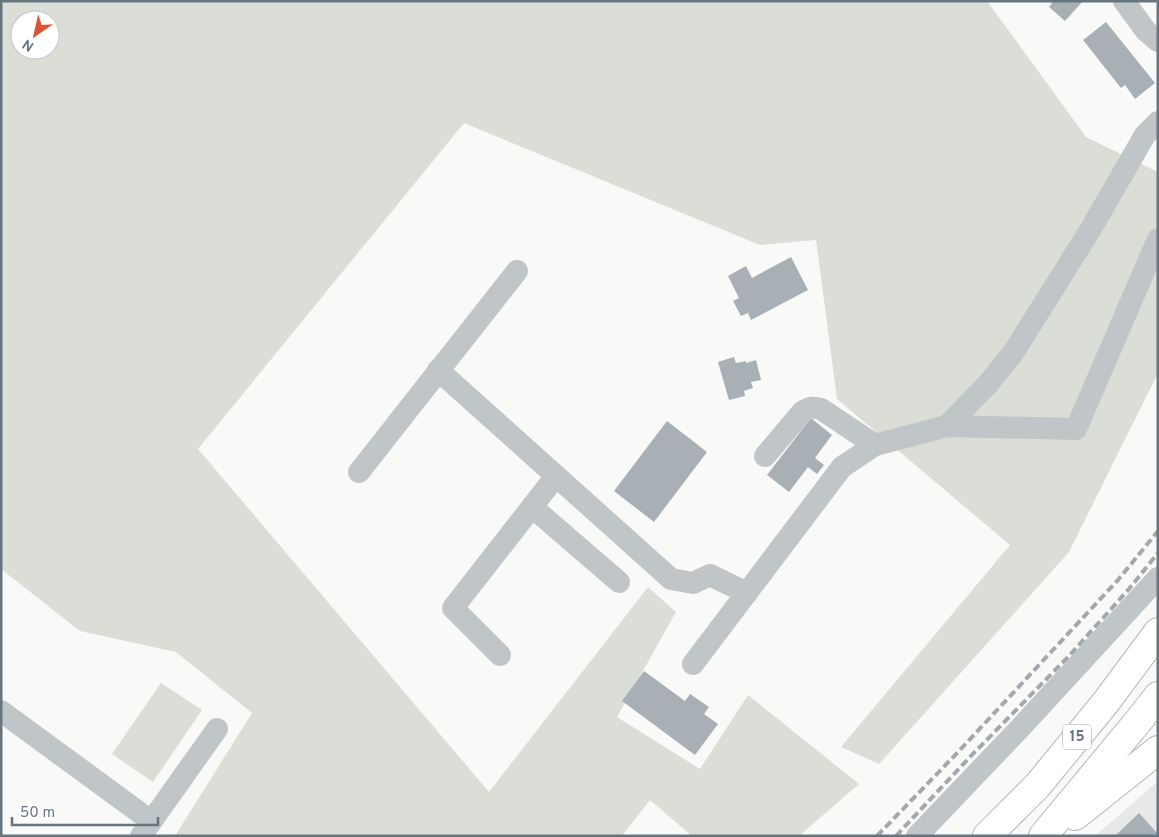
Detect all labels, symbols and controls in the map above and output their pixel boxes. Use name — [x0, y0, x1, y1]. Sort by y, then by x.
north arrow — [10, 10, 60, 60]
text: N — [20, 35, 37, 54]
road number: 15 — [1063, 724, 1091, 750]
scale bar — [12, 794, 159, 826]
text: 50 m — [20, 804, 55, 823]

